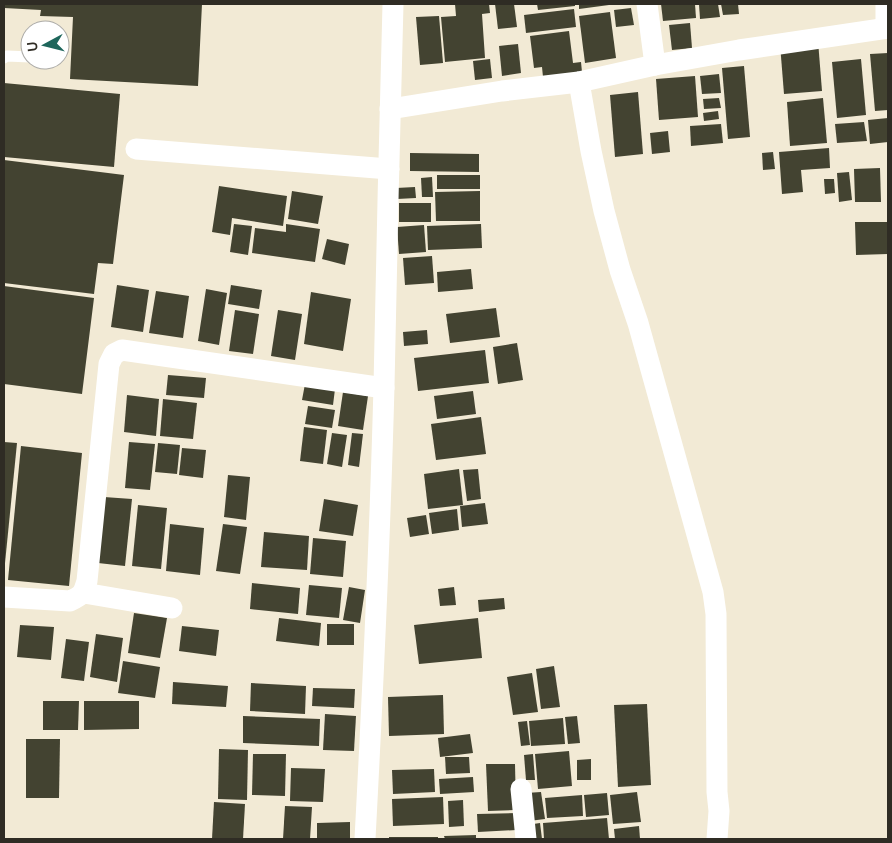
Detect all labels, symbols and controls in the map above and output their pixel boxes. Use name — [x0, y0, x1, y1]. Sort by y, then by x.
north arrow — [20, 20, 70, 70]
text: U — [23, 40, 42, 53]

